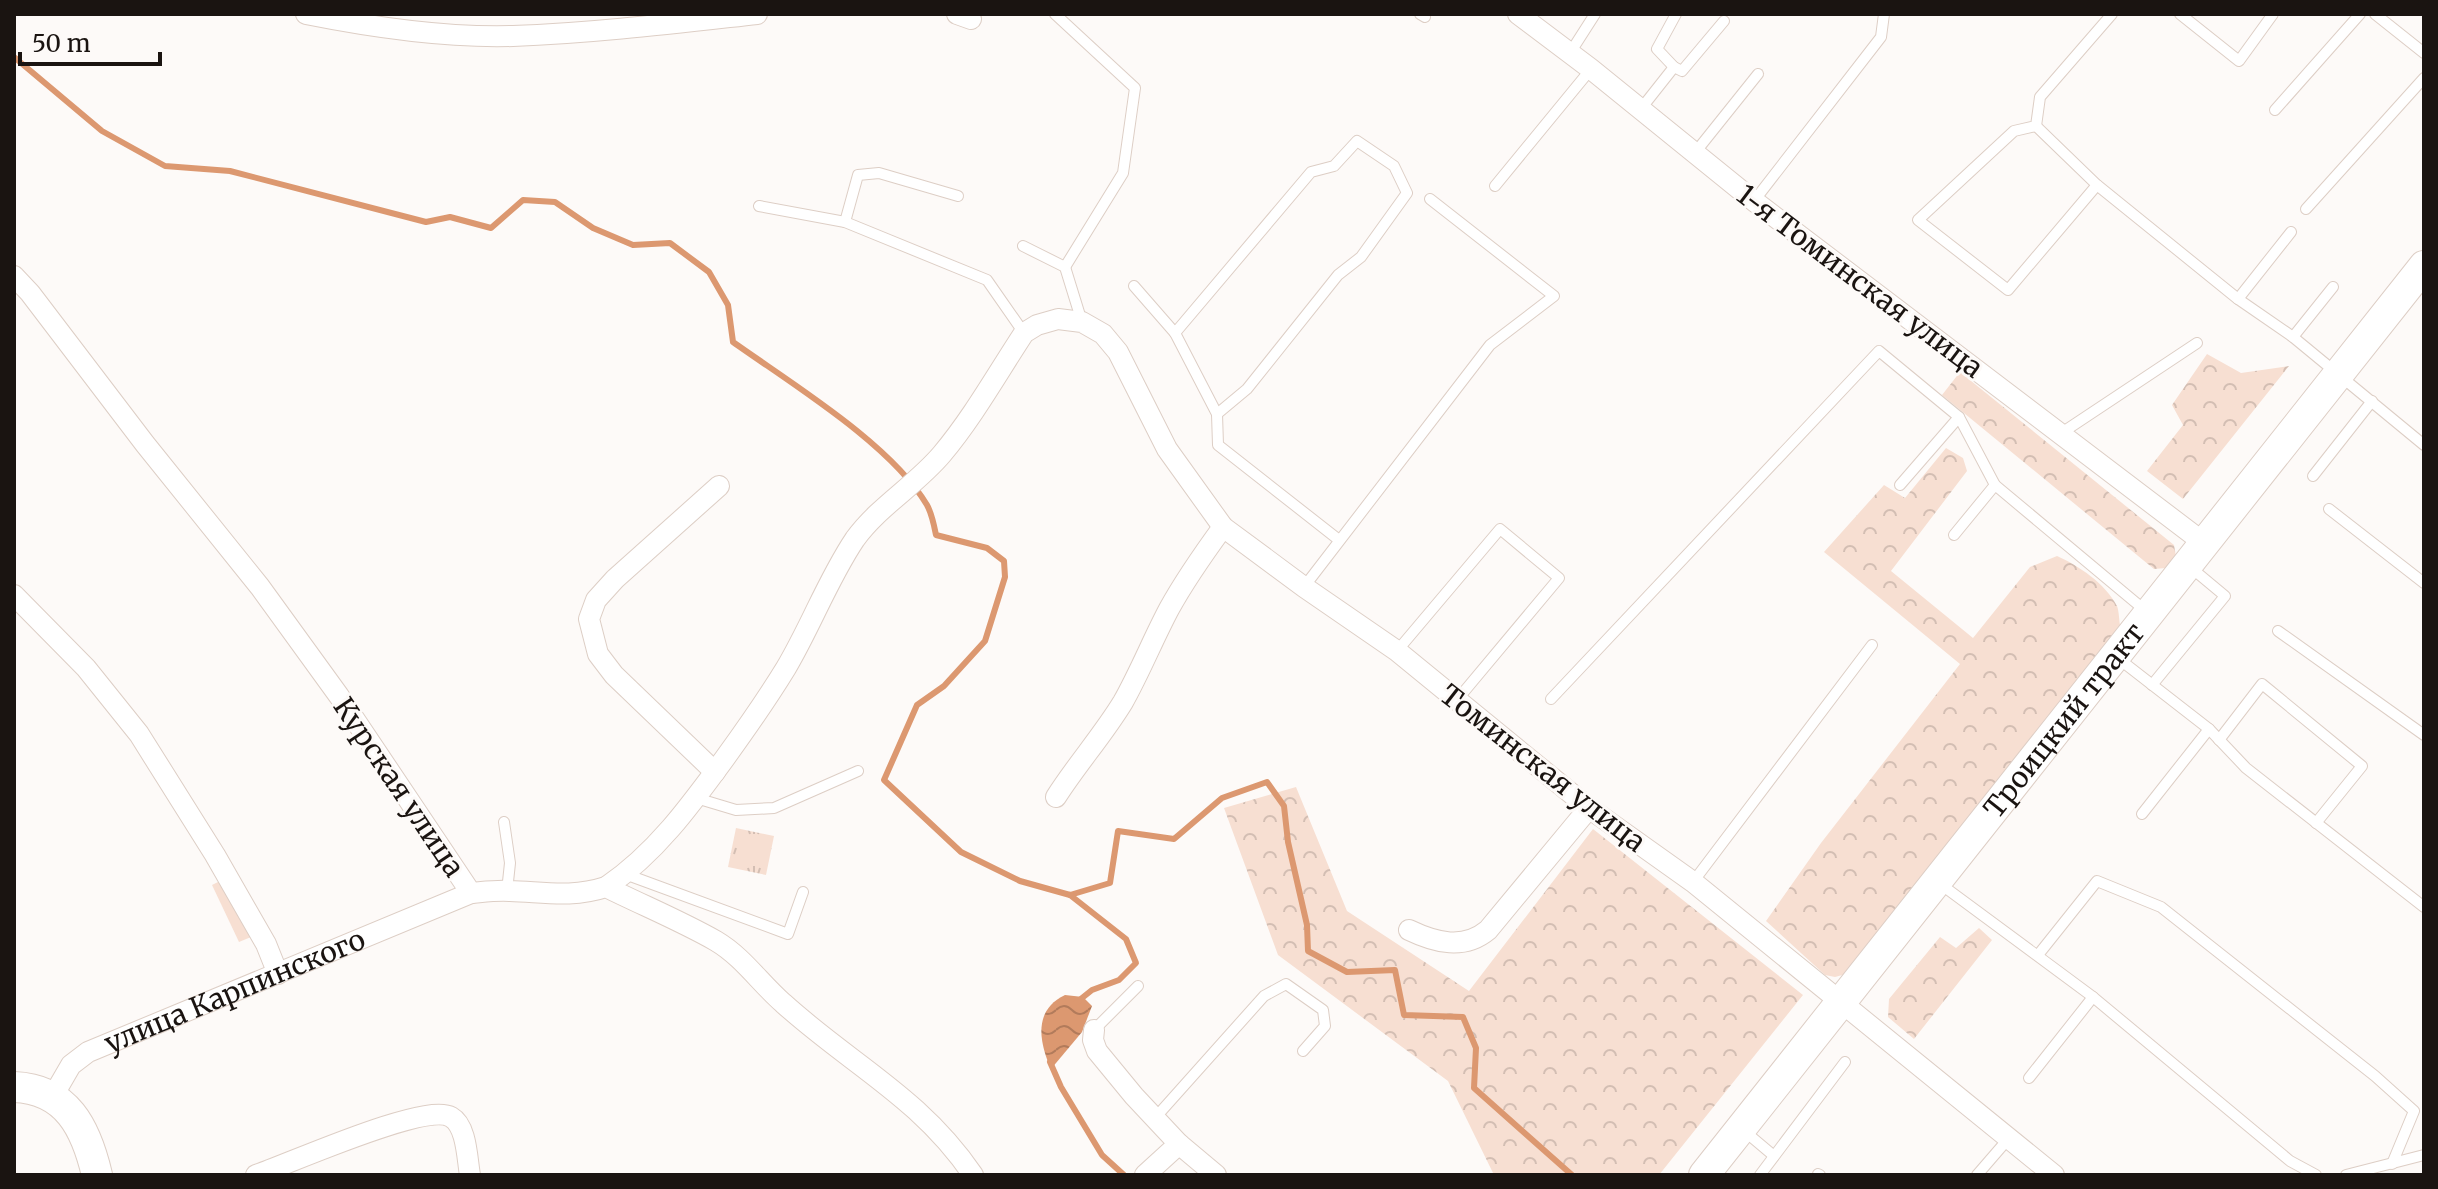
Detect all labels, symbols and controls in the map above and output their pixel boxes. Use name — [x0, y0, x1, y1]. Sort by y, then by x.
scale bar — [20, 16, 160, 66]
text: 50 m — [32, 28, 91, 59]
street label: 1-я Томинская улица — [1730, 177, 1990, 385]
street label: Троицкий тракт — [1976, 615, 2152, 825]
street label: Томинская улица — [1433, 676, 1653, 860]
street label: Курская улица — [326, 690, 472, 884]
street label: улица Карпинского — [99, 921, 370, 1061]

